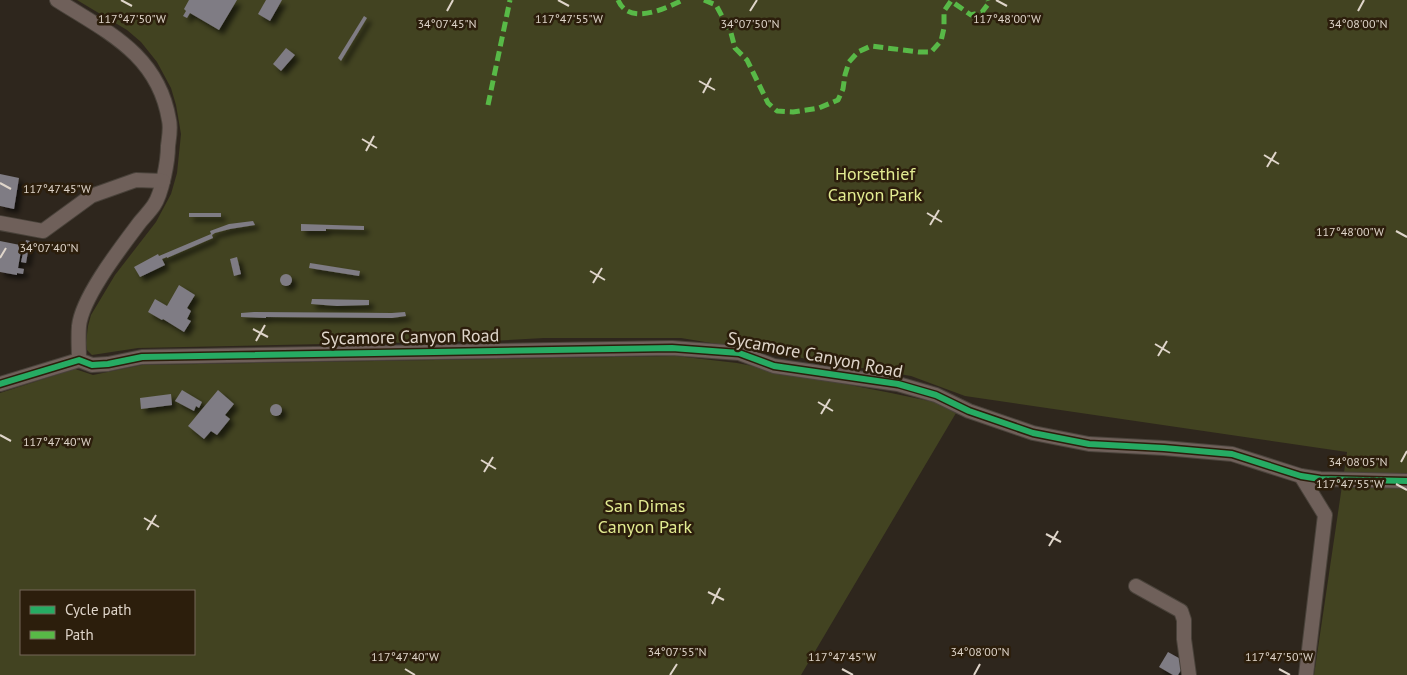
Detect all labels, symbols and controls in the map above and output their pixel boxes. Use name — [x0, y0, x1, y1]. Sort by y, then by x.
text: 117°47'50"W — [98, 11, 166, 26]
text: 117°47'55"W — [535, 11, 603, 26]
text: 117°48'00"W — [973, 11, 1041, 26]
text: 34°07'45"N — [417, 16, 477, 31]
text: 34°07'50"N — [720, 16, 780, 31]
text: 34°08'00"N — [1328, 16, 1388, 31]
park label: Horsethief Canyon Park — [828, 162, 923, 206]
text: 117°47'45"W — [23, 181, 91, 196]
text: 117°48'00"W — [1316, 224, 1384, 239]
text: 34°07'40"N — [19, 240, 79, 255]
street label: Sycamore Canyon Road — [321, 323, 499, 350]
street label: Sycamore Canyon Road — [725, 326, 905, 383]
text: 117°47'40"W — [23, 434, 91, 449]
text: 34°08'05"N — [1328, 454, 1388, 469]
text: 117°47'55"W — [1316, 476, 1384, 491]
park label: San Dimas Canyon Park — [598, 494, 693, 538]
legend — [20, 590, 195, 655]
text: Cycle path — [65, 600, 131, 619]
text: Path — [65, 625, 94, 644]
text: 34°07'55"N — [647, 644, 707, 659]
text: 34°08'00"N — [950, 644, 1010, 659]
text: 117°47'40"W — [371, 649, 439, 664]
text: 117°47'45"W — [808, 649, 876, 664]
text: 117°47'50"W — [1245, 649, 1313, 664]

